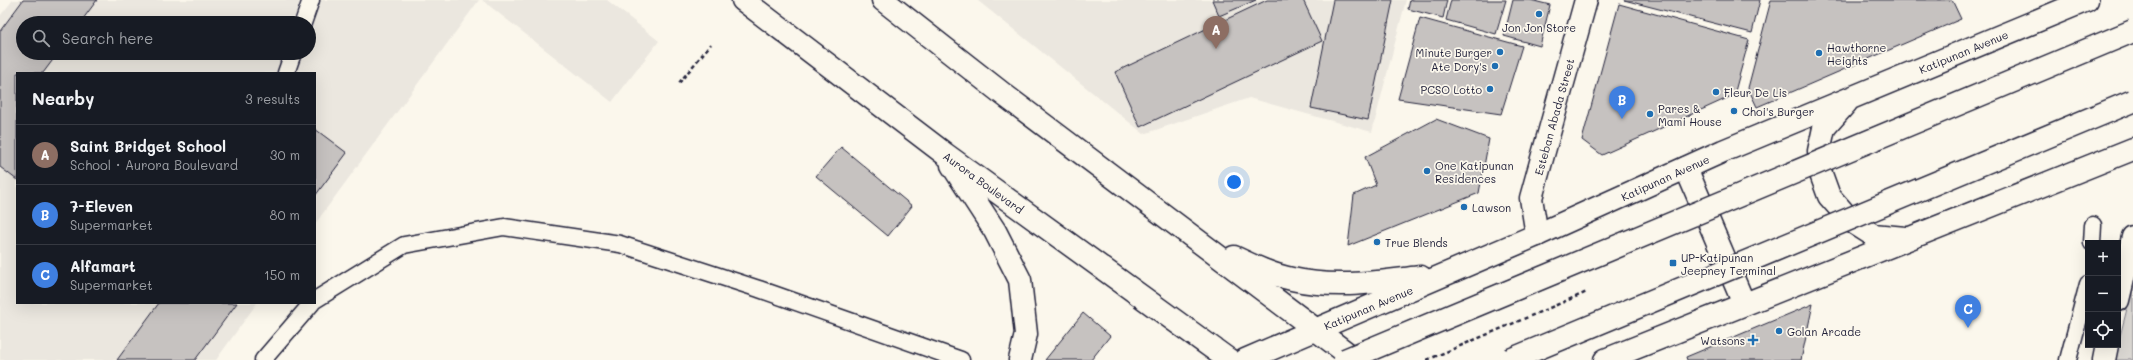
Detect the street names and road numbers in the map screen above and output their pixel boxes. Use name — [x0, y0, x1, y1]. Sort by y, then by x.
street label: Katipunan Avenue — [1917, 26, 2010, 76]
street label: Esteban Abada Street — [1530, 56, 1577, 177]
street label: Aurora Boulevard — [941, 148, 1027, 216]
street label: Katipunan Avenue — [1618, 151, 1712, 204]
street label: Katipunan Avenue — [1321, 282, 1415, 333]

